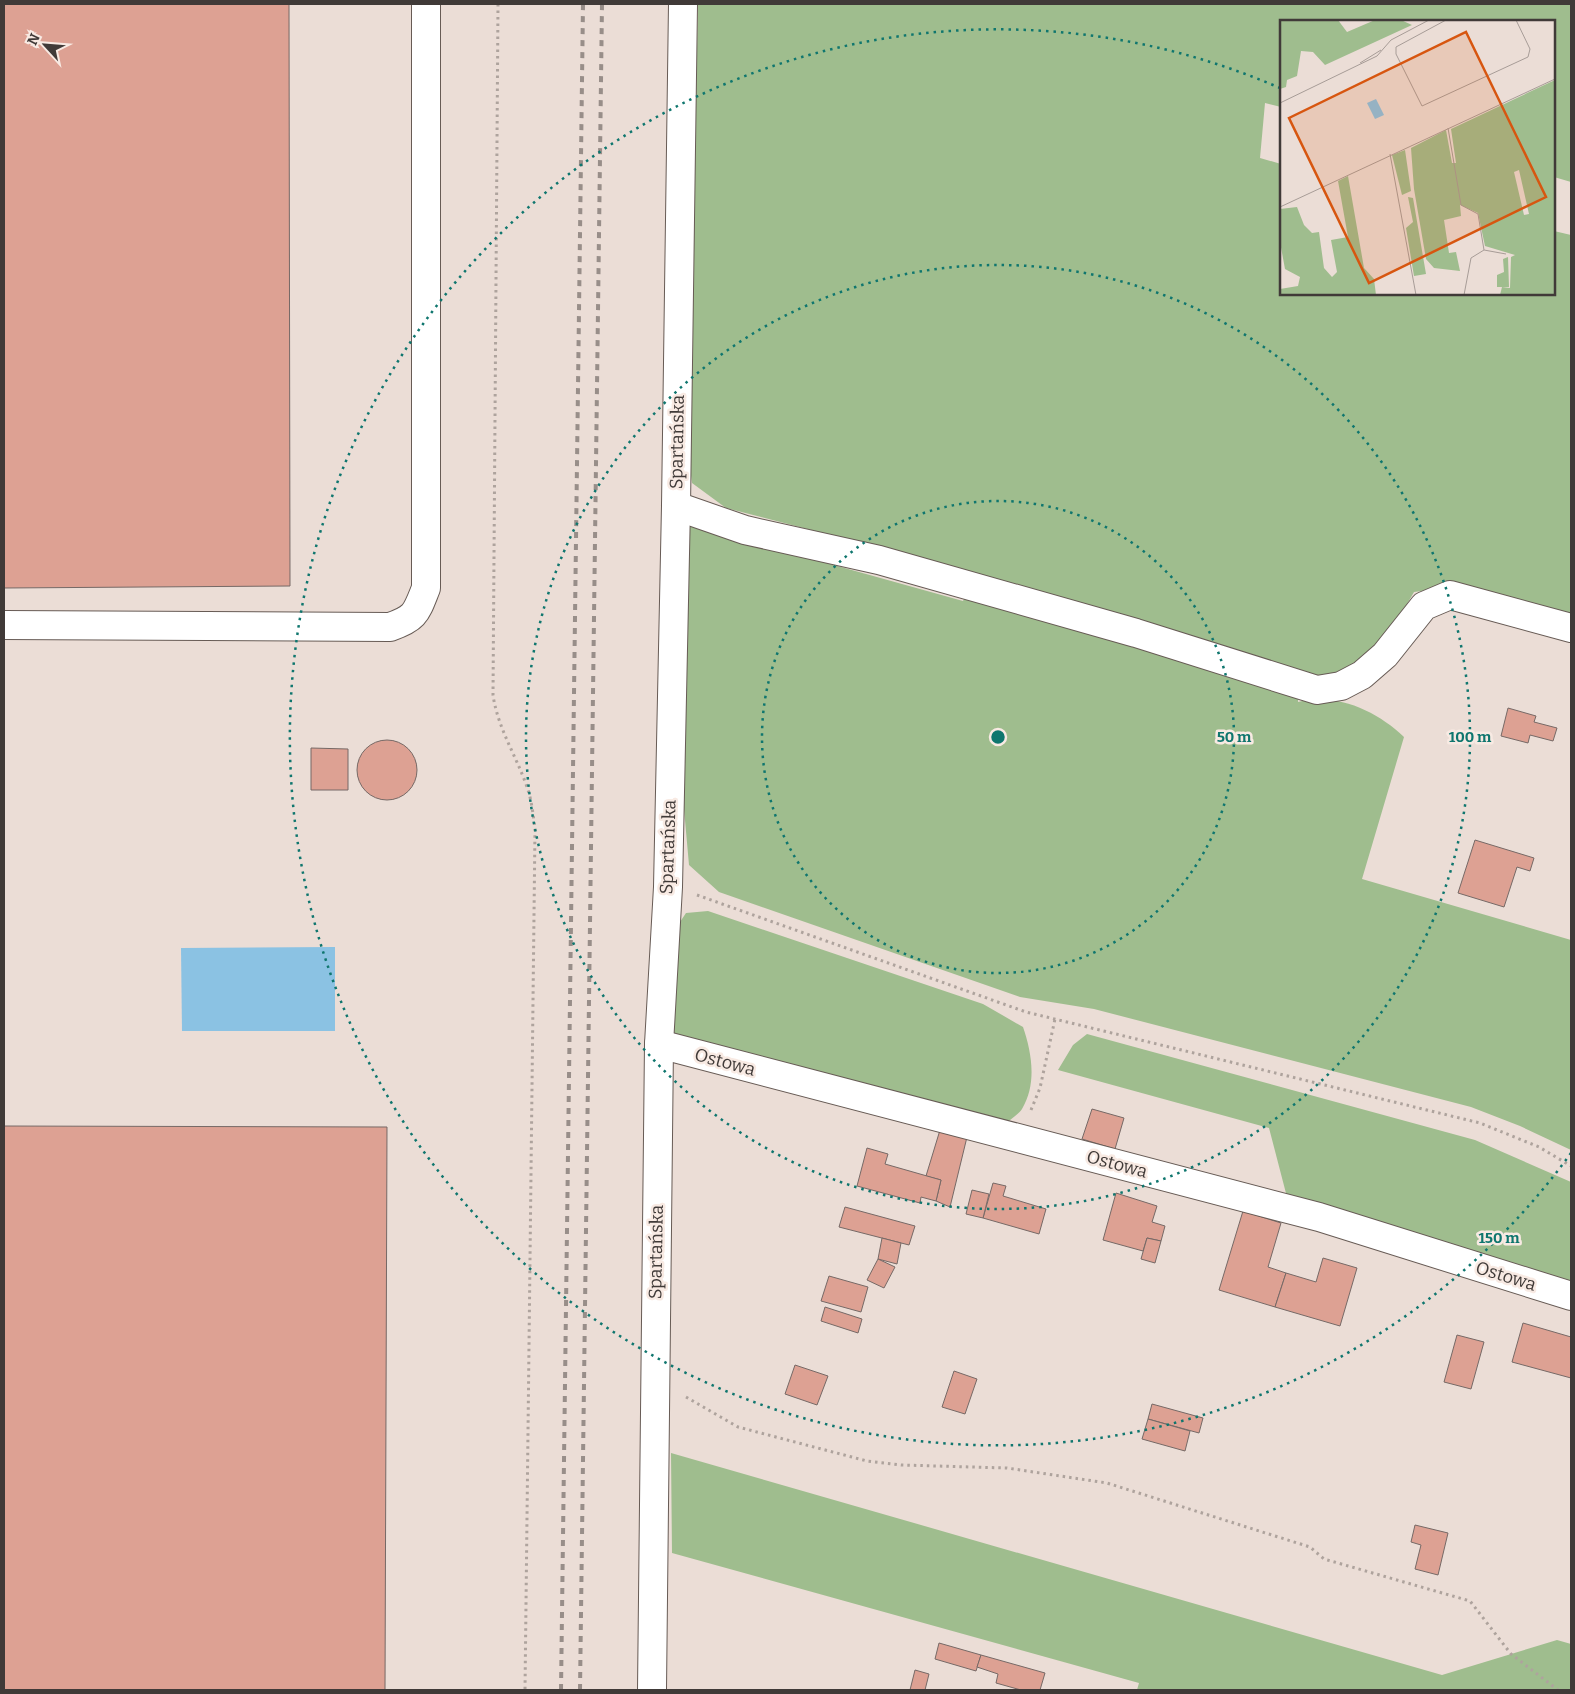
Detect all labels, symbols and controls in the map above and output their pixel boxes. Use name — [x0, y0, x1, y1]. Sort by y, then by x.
north arrow — [20, 20, 70, 70]
inset map — [1280, 20, 1555, 295]
text: N — [24, 31, 44, 48]
street label: Spartańska — [665, 394, 689, 489]
centre of rings — [989, 728, 1007, 746]
text: 50 m — [1217, 728, 1252, 746]
text: 100 m — [1449, 728, 1492, 746]
street label: Spartańska — [655, 799, 681, 895]
street label: Ostowa — [692, 1043, 758, 1081]
street label: Ostowa — [1084, 1145, 1150, 1183]
street label: Spartańska — [644, 1204, 668, 1299]
text: 150 m — [1478, 1229, 1520, 1247]
street label: Ostowa — [1473, 1256, 1539, 1296]

